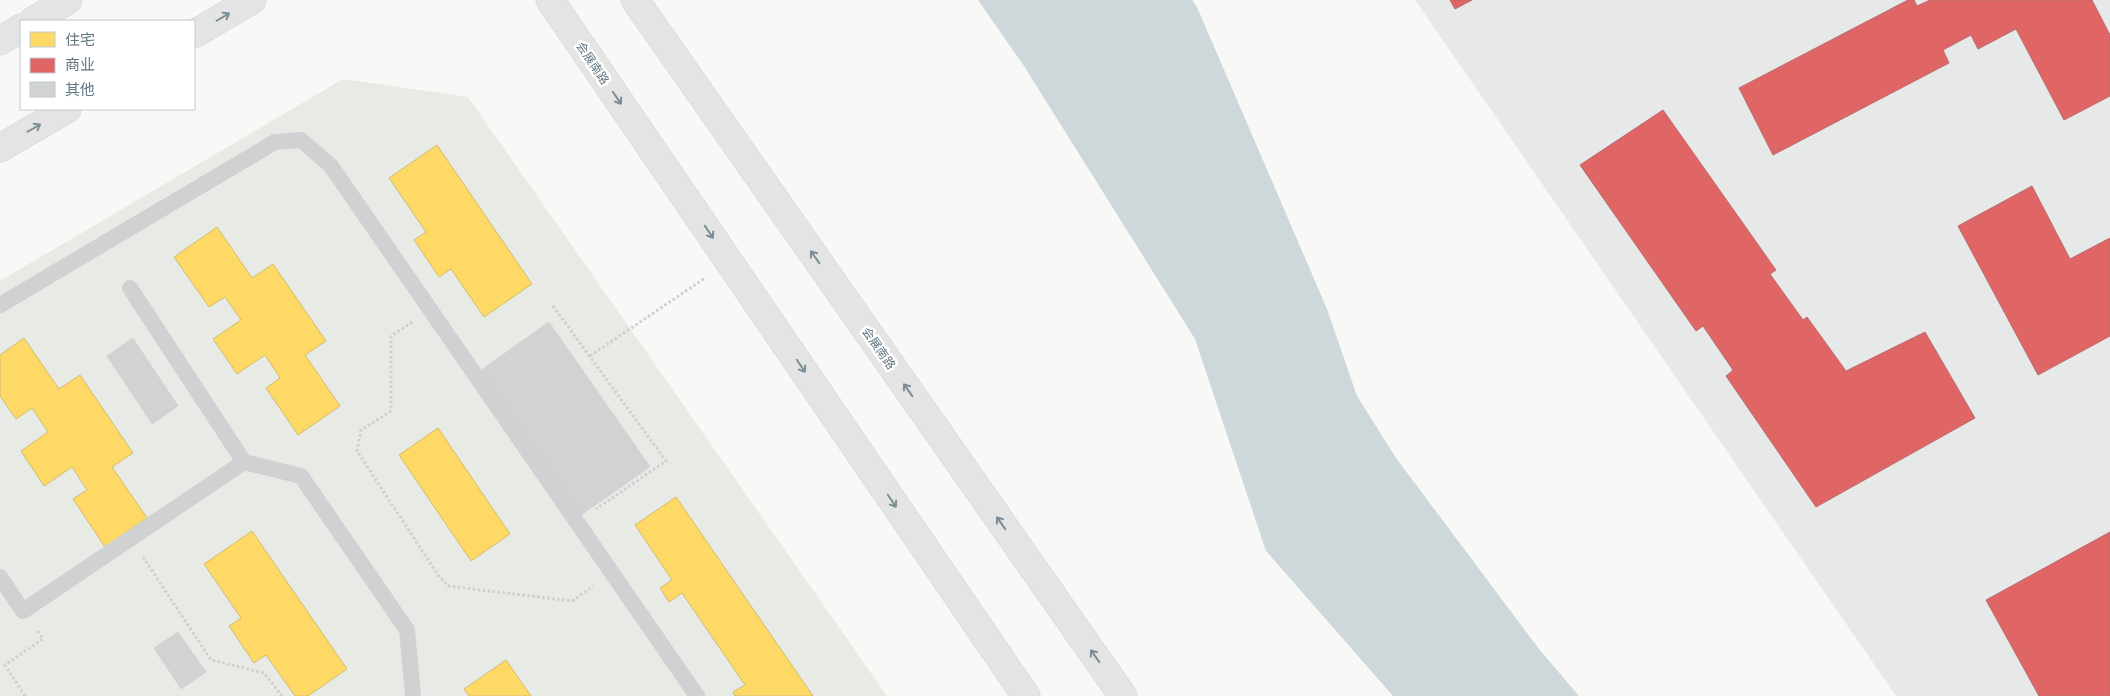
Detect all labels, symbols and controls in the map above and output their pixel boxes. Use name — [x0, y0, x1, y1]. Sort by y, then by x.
one-way arrow — [216, 12, 230, 22]
legend — [20, 20, 195, 110]
text: 住宅 — [65, 30, 95, 48]
street label: 会展南路 — [573, 39, 613, 87]
text: 商业 — [65, 55, 95, 73]
text: 其他 — [65, 80, 95, 98]
one-way arrow — [612, 91, 622, 105]
one-way arrow — [26, 123, 40, 133]
one-way arrow — [704, 225, 714, 239]
one-way arrow — [810, 250, 820, 264]
street label: 会展南路 — [859, 324, 899, 372]
one-way arrow — [796, 359, 806, 373]
one-way arrow — [903, 383, 913, 397]
one-way arrow — [887, 493, 897, 507]
one-way arrow — [996, 516, 1006, 530]
one-way arrow — [1090, 649, 1100, 663]

